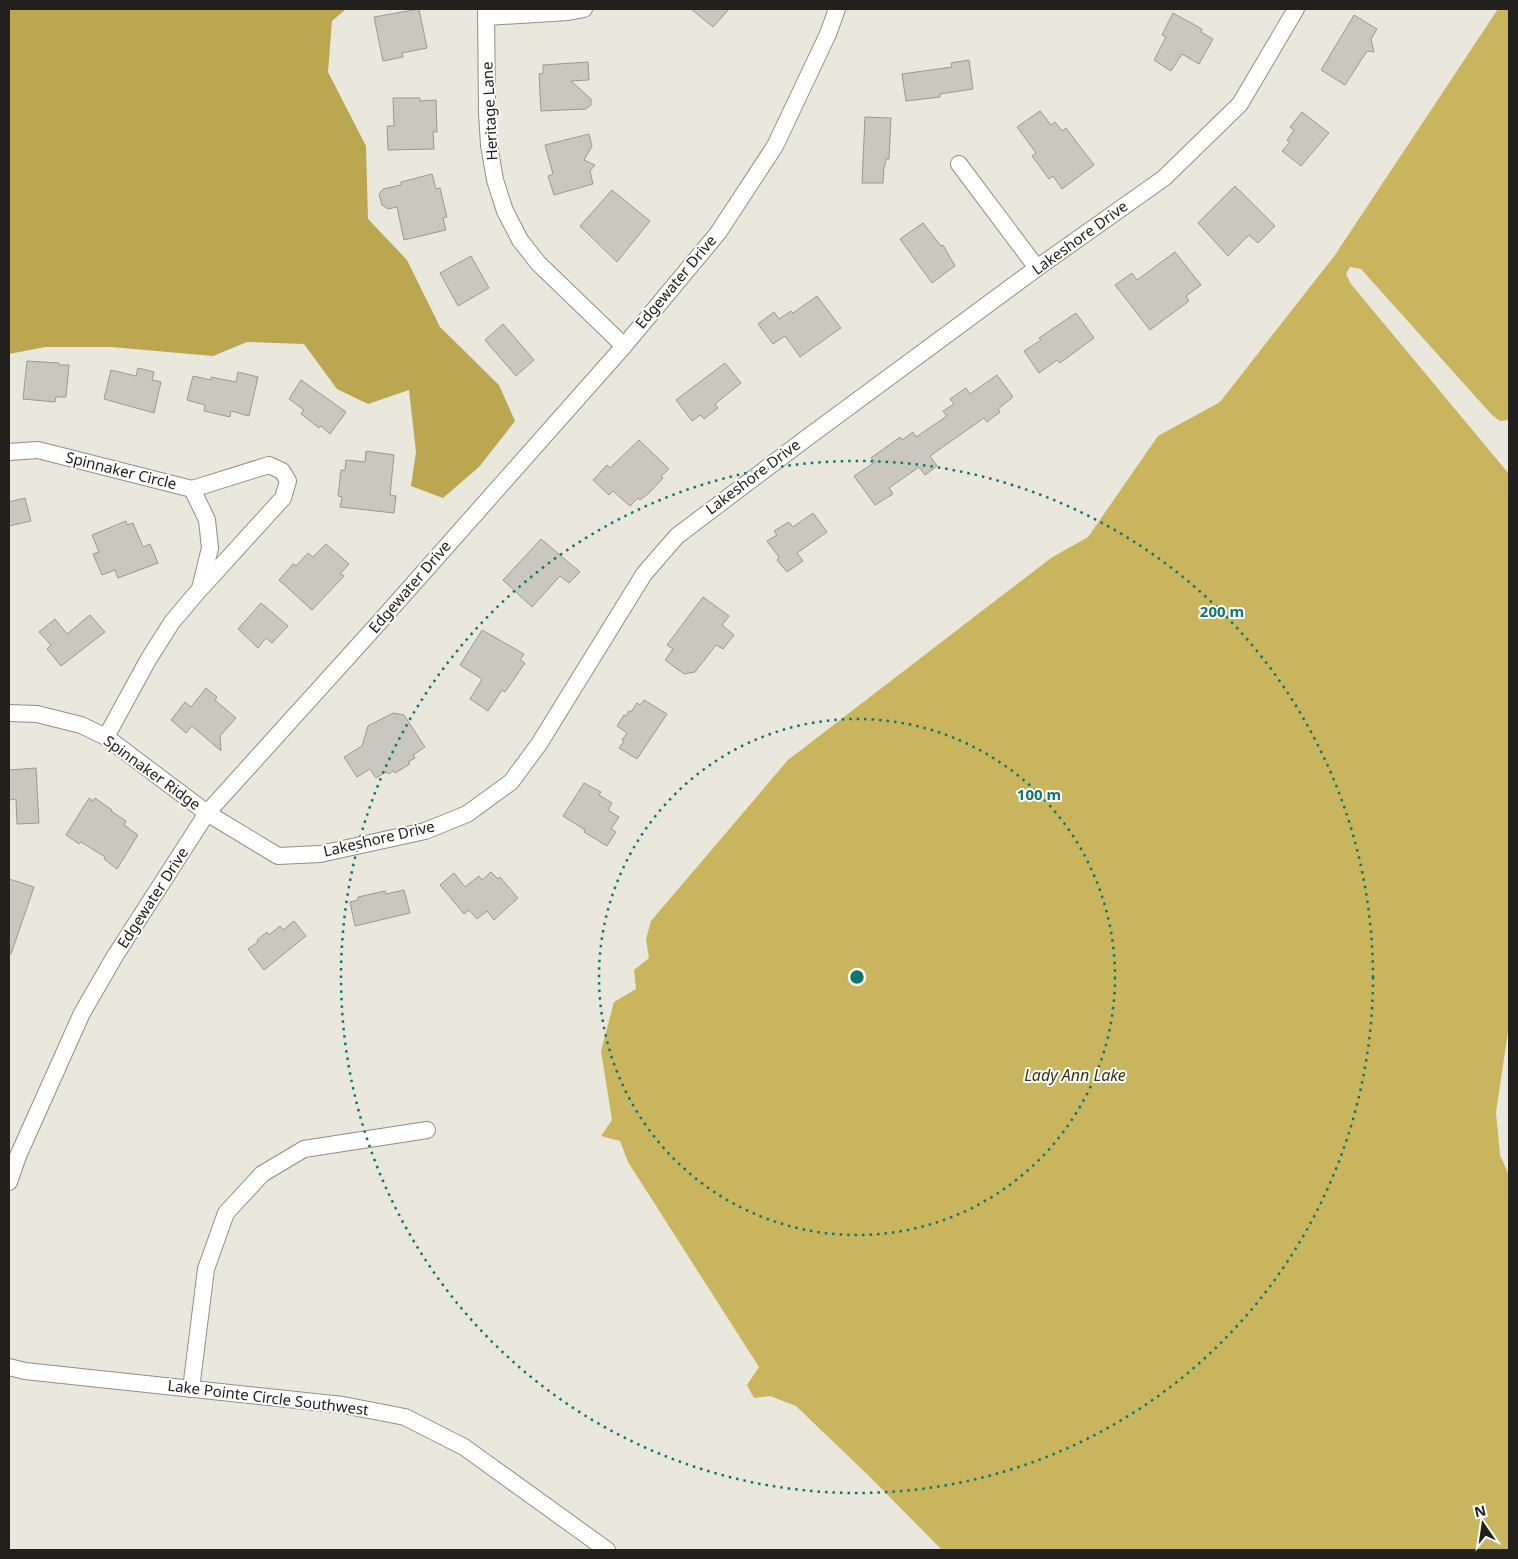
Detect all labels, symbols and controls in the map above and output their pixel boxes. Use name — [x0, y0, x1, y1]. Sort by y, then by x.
street label: Heritage Lane — [476, 61, 502, 161]
street label: Lakeshore Drive — [1028, 196, 1131, 279]
street label: Edgewater Drive — [630, 230, 720, 332]
street label: Lakeshore Drive — [701, 434, 804, 518]
street label: Spinnaker Circle — [64, 447, 179, 493]
street label: Edgewater Drive — [364, 536, 455, 637]
text: 200 m — [1200, 601, 1244, 621]
street label: Spinnaker Ridge — [100, 730, 205, 814]
text: 100 m — [1017, 784, 1061, 804]
street label: Lakeshore Drive — [321, 816, 436, 861]
street label: Edgewater Drive — [112, 843, 192, 952]
centre of rings — [848, 968, 866, 986]
water label: Lady Ann Lake — [1024, 1064, 1126, 1086]
street label: Lake Pointe Circle Southwest — [166, 1375, 370, 1419]
north arrow — [1458, 1499, 1508, 1549]
text: N — [1472, 1500, 1488, 1521]

